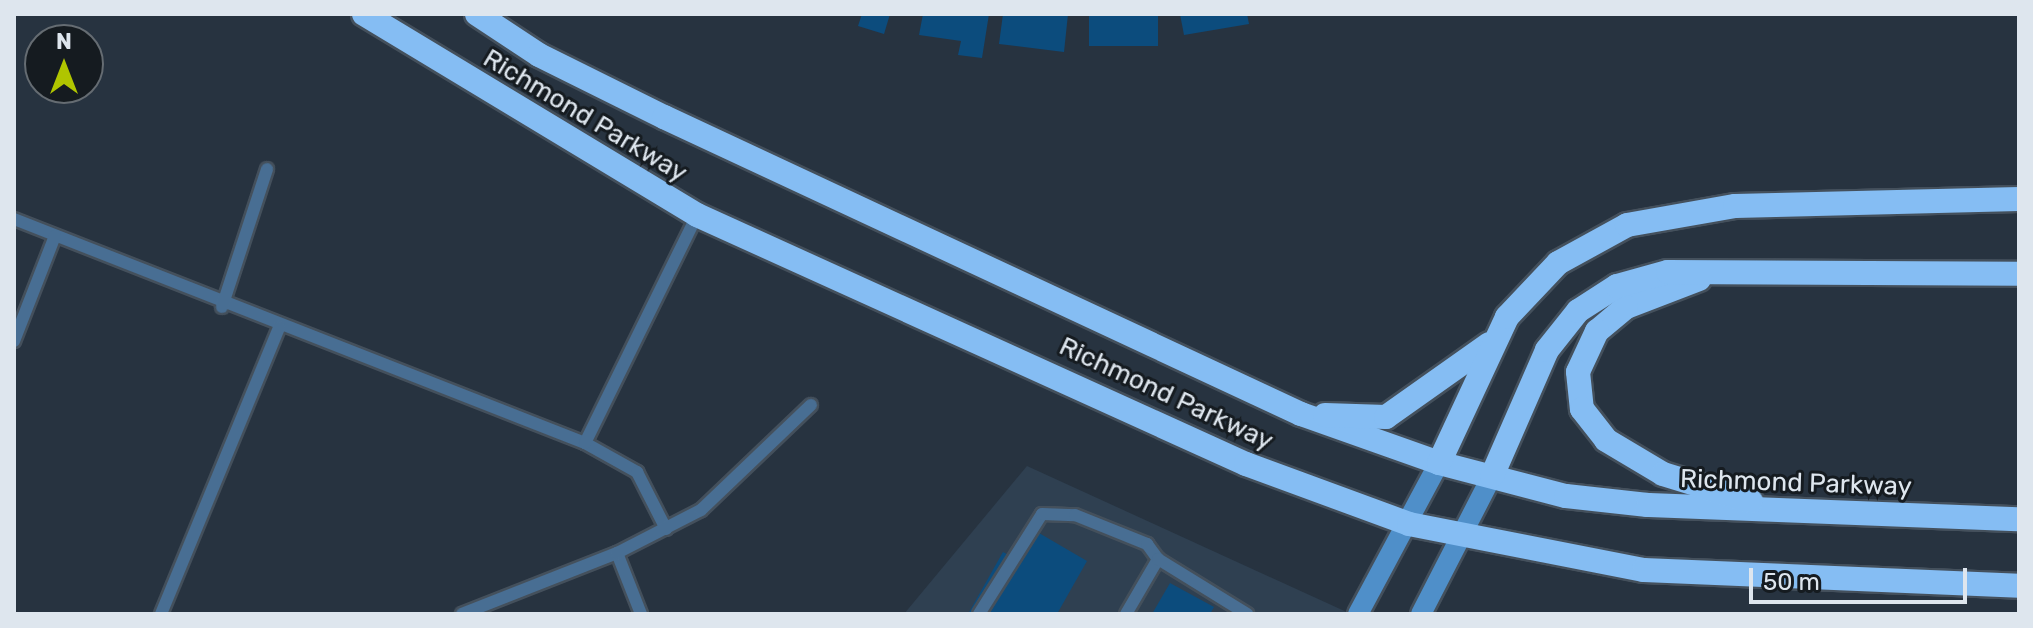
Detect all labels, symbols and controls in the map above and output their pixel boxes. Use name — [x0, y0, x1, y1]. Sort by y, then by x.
north arrow — [24, 24, 104, 104]
text: N — [56, 28, 72, 55]
street label: Richmond Parkway — [477, 43, 693, 189]
street label: Richmond Parkway — [1054, 331, 1278, 457]
street label: Richmond Parkway — [1679, 463, 1913, 503]
scale bar — [1753, 552, 1971, 602]
text: 50 m — [1763, 568, 1820, 596]

